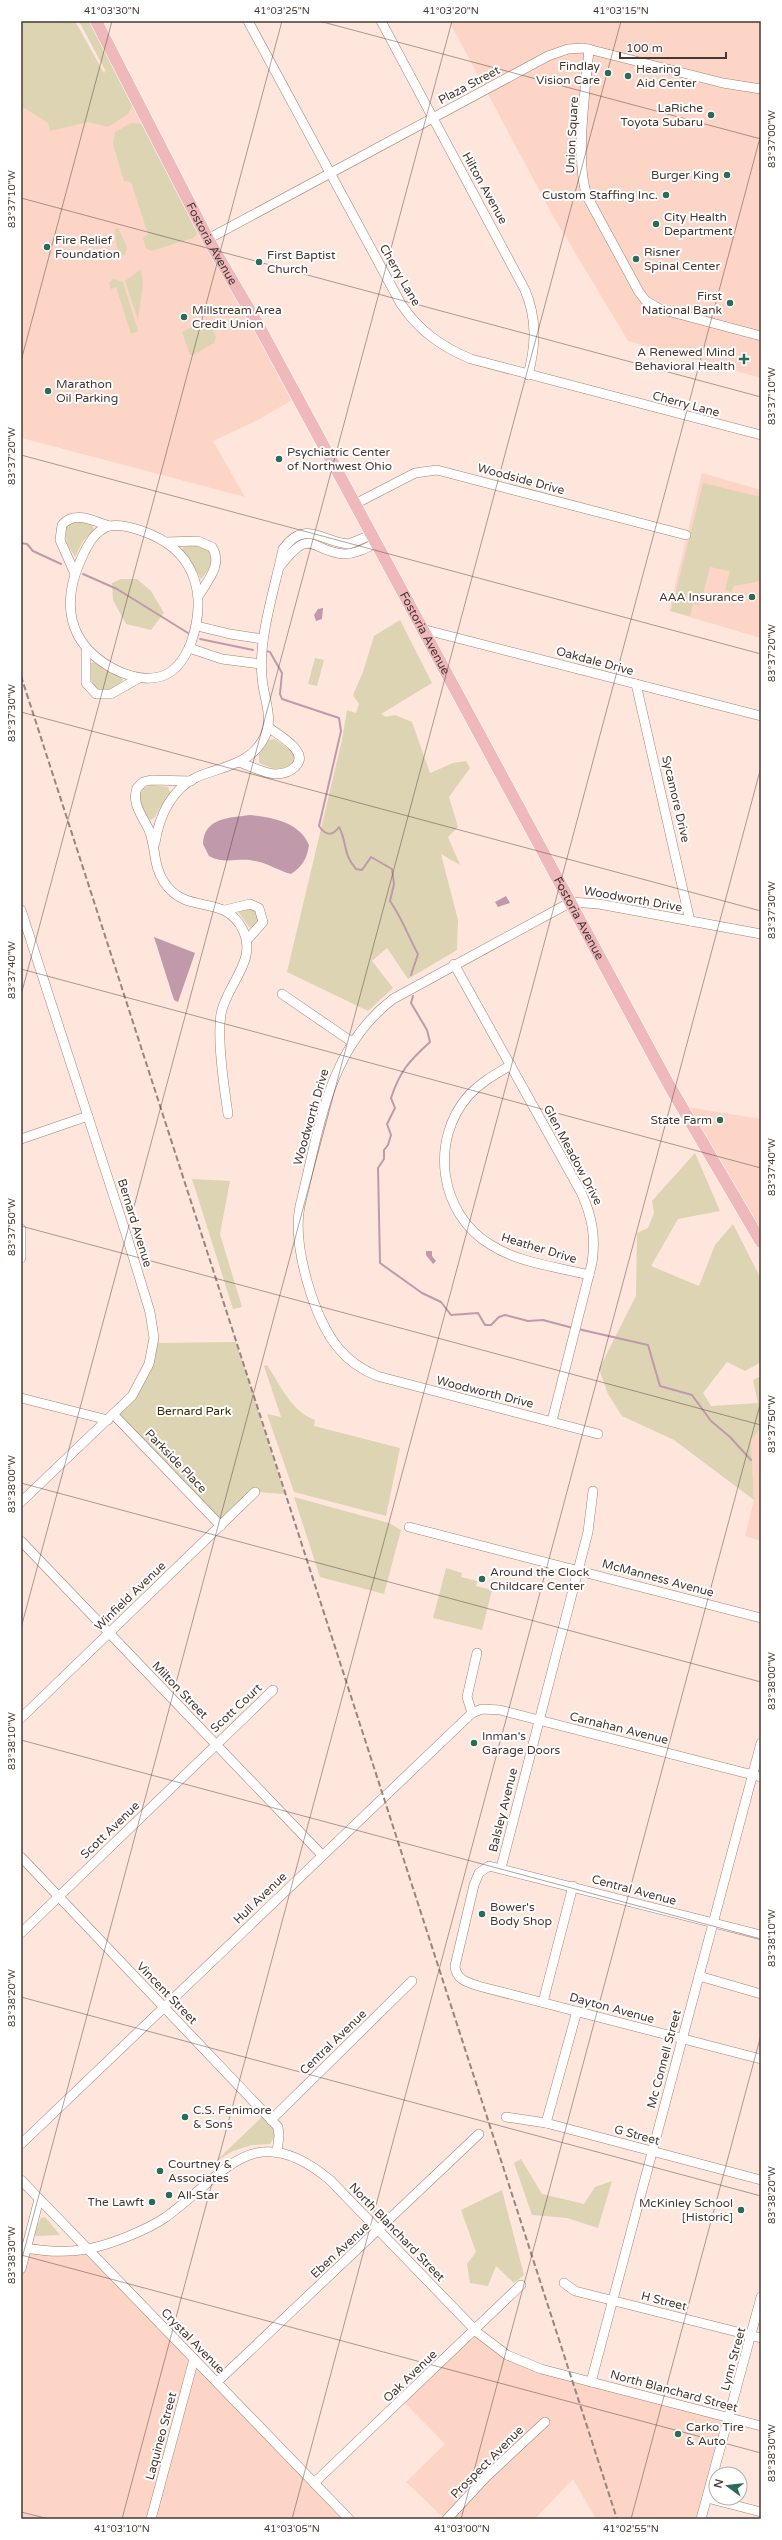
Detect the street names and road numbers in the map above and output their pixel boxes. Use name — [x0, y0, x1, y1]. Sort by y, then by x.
street label: Plaza Street — [436, 63, 503, 107]
street label: Union Square — [563, 96, 581, 174]
street label: Hilton Avenue — [459, 150, 511, 227]
street label: Fostoria Avenue — [183, 200, 240, 288]
street label: Cherry Lane — [377, 242, 423, 309]
street label: Cherry Lane — [651, 388, 721, 420]
street label: Woodside Drive — [476, 461, 566, 497]
street label: Fostoria Avenue — [397, 589, 453, 677]
street label: Oakdale Drive — [555, 644, 635, 678]
street label: Sycamore Drive — [659, 754, 693, 844]
street label: Fostoria Avenue — [551, 874, 607, 962]
street label: Woodworth Drive — [583, 883, 683, 915]
street label: Woodworth Drive — [291, 1067, 332, 1167]
street label: Glen Meadow Drive — [541, 1103, 605, 1208]
street label: Bernard Avenue — [115, 1177, 155, 1269]
street label: Heather Drive — [500, 1230, 579, 1266]
street label: Woodworth Drive — [435, 1373, 535, 1411]
street label: Parkside Place — [142, 1426, 210, 1496]
street label: McManness Avenue — [601, 1556, 716, 1600]
street label: Winfield Avenue — [92, 1558, 169, 1633]
street label: Milton Street — [149, 1659, 211, 1722]
street label: Scott Court — [207, 1680, 265, 1735]
street label: Carnahan Avenue — [568, 1709, 670, 1747]
street label: Balsley Avenue — [486, 1766, 520, 1853]
street label: Scott Avenue — [78, 1798, 142, 1862]
street label: Hull Avenue — [231, 1869, 290, 1927]
street label: Central Avenue — [590, 1872, 678, 1908]
street label: Vincent Street — [134, 1959, 200, 2027]
street label: Dayton Avenue — [568, 1990, 656, 2026]
street label: Central Avenue — [297, 2007, 369, 2077]
street label: Mc Connell Street — [644, 2008, 684, 2110]
street label: G Street — [613, 2122, 662, 2148]
street label: North Blanchard Street — [346, 2180, 448, 2284]
street label: Eben Avenue — [308, 2219, 372, 2281]
street label: H Street — [640, 2289, 689, 2314]
street label: Crystal Avenue — [158, 2305, 228, 2377]
street label: Lynn Street — [718, 2325, 748, 2392]
street label: Oak Avenue — [380, 2347, 440, 2405]
street label: North Blanchard Street — [609, 2367, 740, 2415]
street label: Laquineo Street — [143, 2390, 180, 2481]
street label: Prospect Avenue — [448, 2423, 526, 2501]

